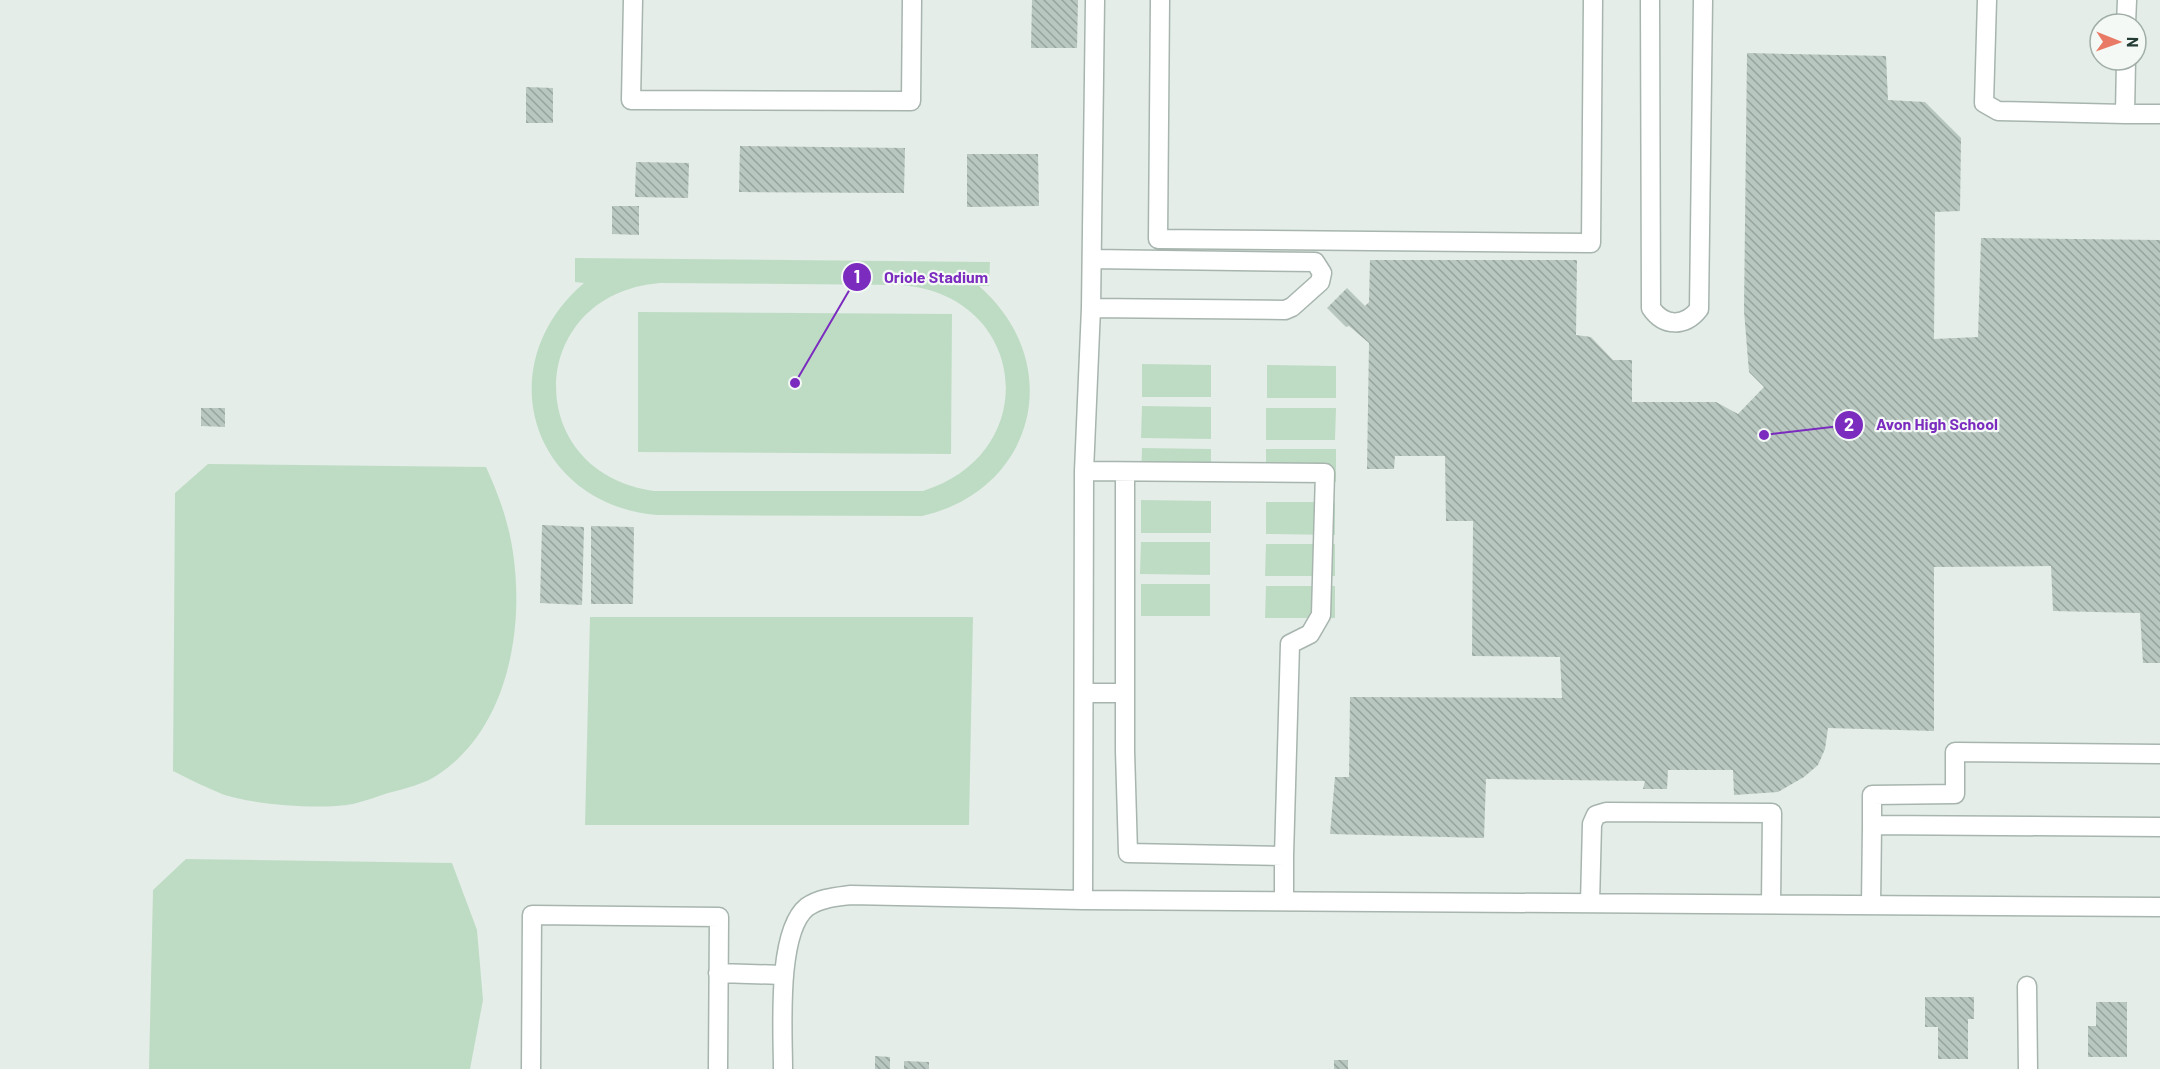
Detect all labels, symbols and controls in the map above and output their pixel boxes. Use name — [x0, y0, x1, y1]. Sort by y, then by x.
north arrow — [2088, 12, 2148, 72]
text: N — [2124, 37, 2143, 48]
callout: Oriole Stadium — [842, 260, 1000, 294]
text: 1 — [854, 265, 860, 287]
text: Oriole Stadium — [884, 267, 988, 286]
callout: Avon High School — [1834, 408, 2010, 442]
text: 2 — [1844, 413, 1854, 435]
text: Avon High School — [1876, 414, 1998, 433]

